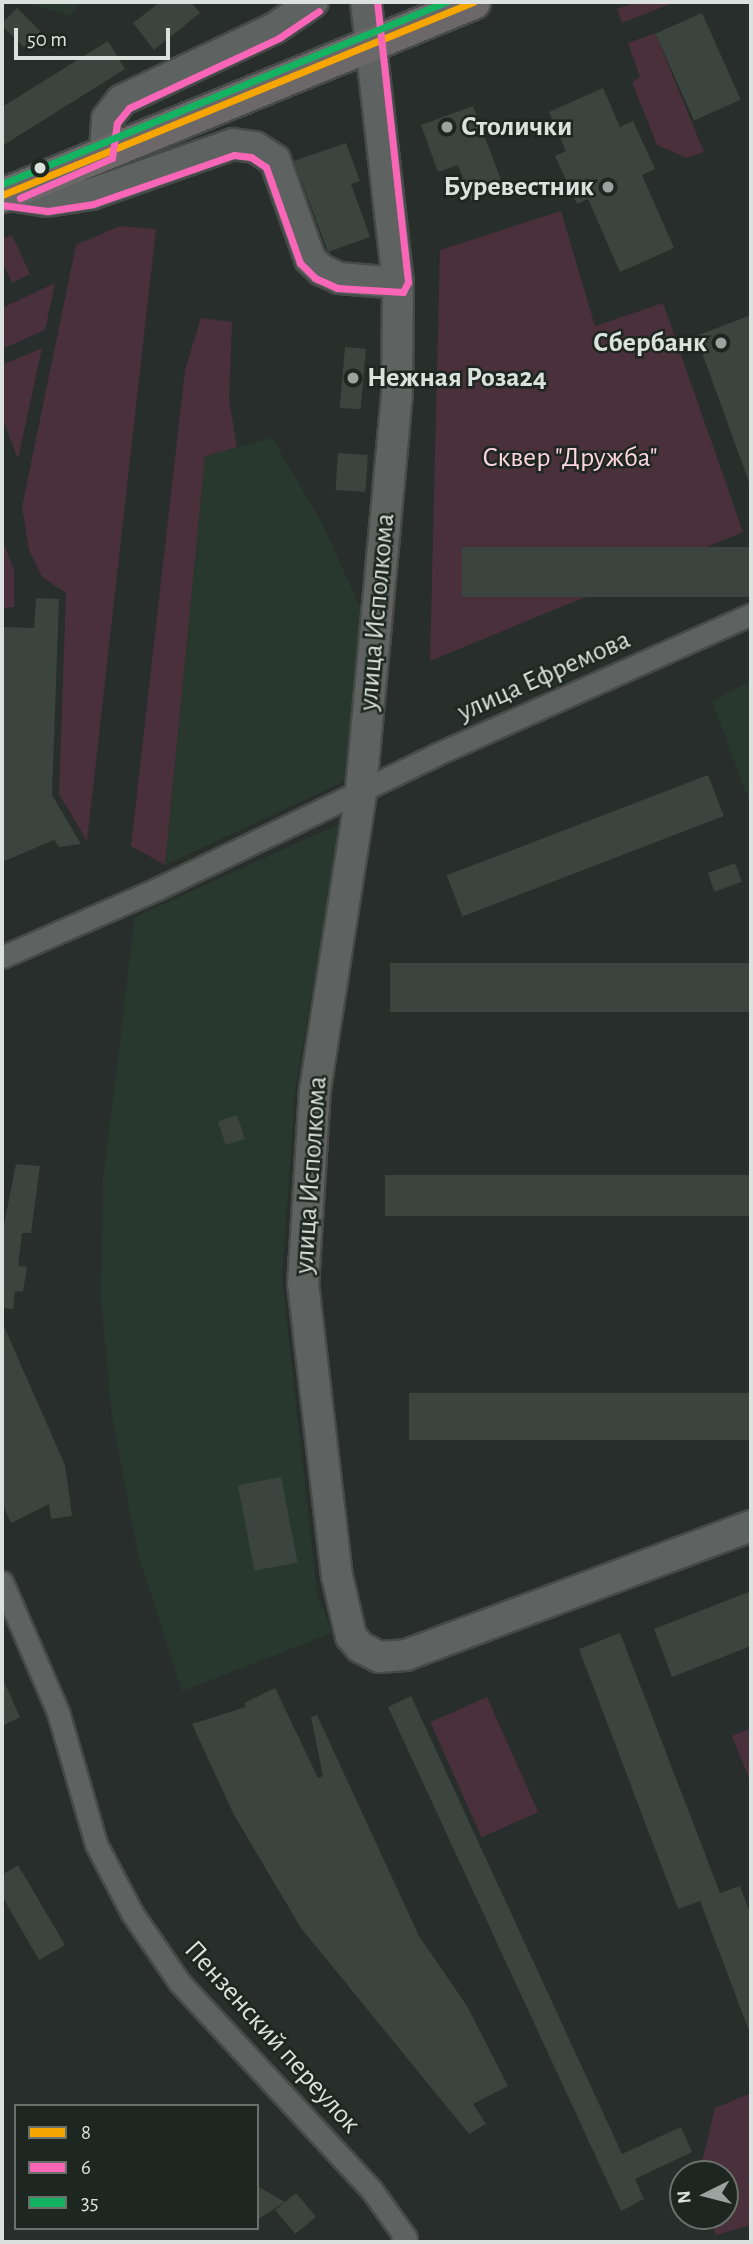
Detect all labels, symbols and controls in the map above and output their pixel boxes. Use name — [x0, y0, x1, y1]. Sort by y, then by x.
scale bar — [18, 14, 173, 58]
text: 50 m — [27, 29, 67, 50]
place label: Столички — [461, 110, 572, 144]
marker: Столички — [439, 119, 455, 135]
unlabelled marker — [33, 161, 47, 175]
place label: Буревестник — [443, 170, 594, 204]
marker: Буревестник — [600, 179, 616, 195]
place label: Сбербанк — [593, 326, 707, 360]
marker: Сбербанк — [713, 335, 729, 351]
place label: Нежная Роза24 — [367, 361, 547, 395]
marker: Нежная Роза24 — [345, 370, 361, 386]
park label: Сквер "Дружба" — [482, 441, 658, 475]
street label: улица Исполкома — [352, 512, 402, 712]
street label: улица Ефремова — [452, 623, 636, 729]
street label: улица Исполкома — [287, 1075, 335, 1275]
street label: Пензенский переулок — [177, 1934, 367, 2140]
legend — [14, 2104, 259, 2230]
text: 8 — [81, 2122, 91, 2143]
text: 6 — [81, 2157, 91, 2178]
north arrow — [669, 2160, 739, 2230]
text: N — [674, 2189, 695, 2205]
text: 35 — [81, 2192, 98, 2213]

